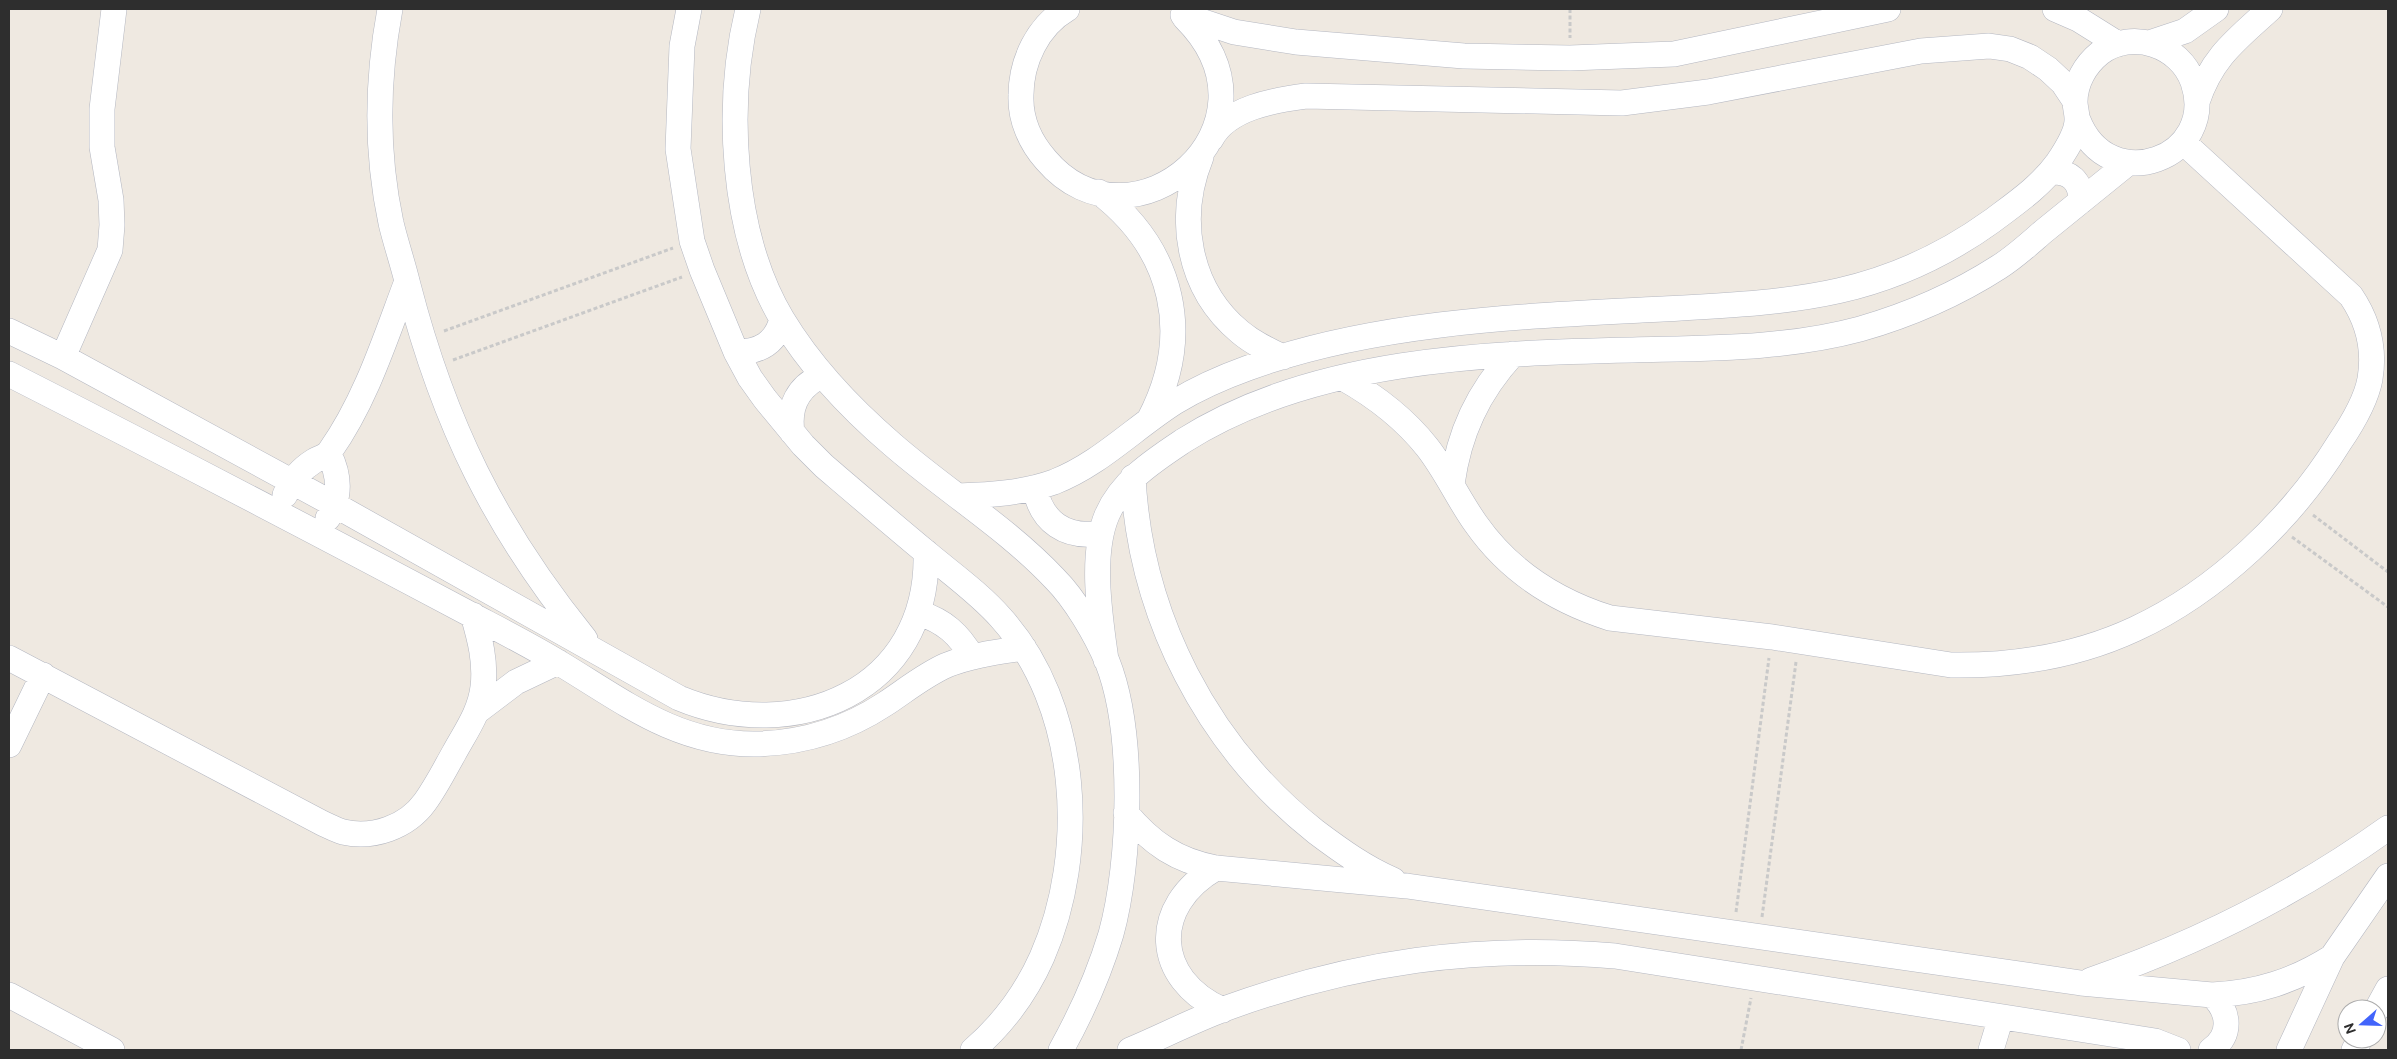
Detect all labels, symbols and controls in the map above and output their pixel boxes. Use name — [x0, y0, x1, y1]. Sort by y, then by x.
north arrow — [2337, 999, 2387, 1049]
text: N — [2340, 1021, 2359, 1036]

